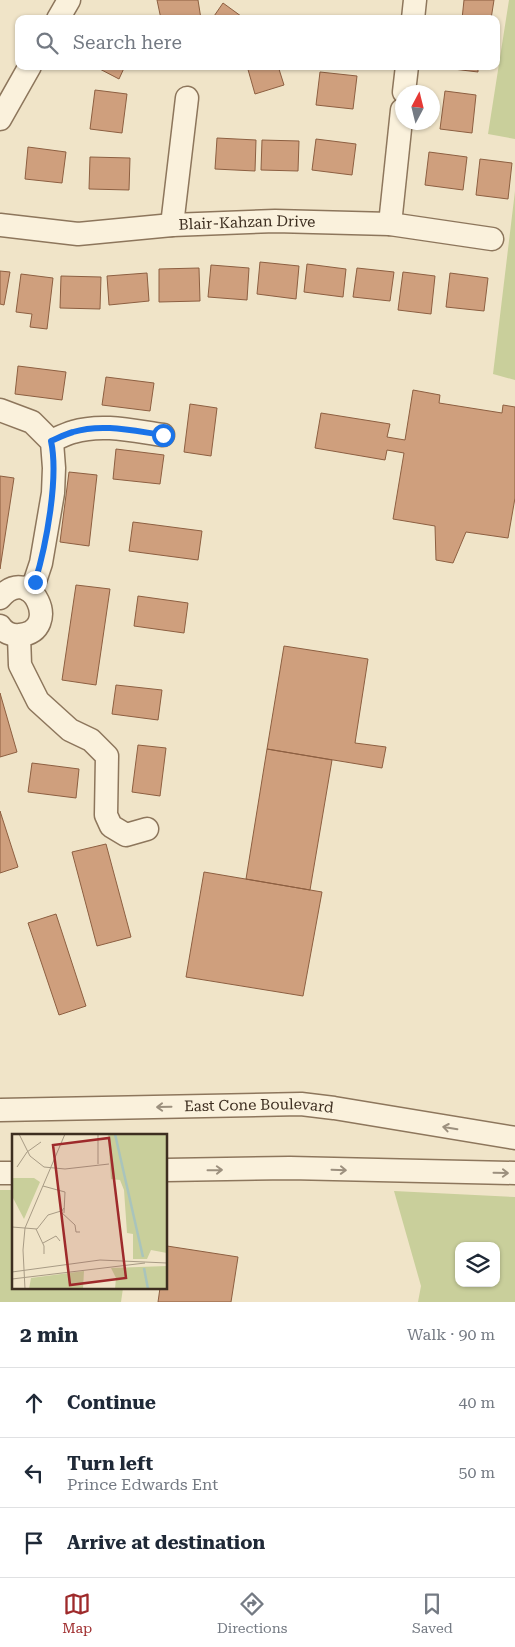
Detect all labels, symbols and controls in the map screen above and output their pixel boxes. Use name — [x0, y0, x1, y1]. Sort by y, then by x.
search box — [15, 15, 500, 70]
icon: search — [33, 29, 61, 57]
text: Search here — [73, 31, 182, 54]
north arrow — [395, 85, 440, 130]
street label: Blair-Kahzan Drive — [178, 212, 316, 234]
route start — [152, 424, 175, 447]
route end — [24, 571, 47, 594]
street label: East Cone Boulevard — [184, 1095, 335, 1117]
one-way arrow — [157, 1102, 173, 1112]
one-way arrow — [442, 1123, 458, 1133]
inset map — [12, 1134, 168, 1290]
one-way arrow — [207, 1165, 223, 1174]
one-way arrow — [330, 1165, 346, 1175]
one-way arrow — [492, 1168, 509, 1178]
map controls — [455, 1242, 500, 1287]
button: layers — [455, 1242, 500, 1287]
text: 2 min — [20, 1323, 78, 1347]
text: Walk · 90 m — [407, 1325, 495, 1344]
icon: ahead — [20, 1389, 48, 1417]
text: Continue — [67, 1391, 156, 1414]
text: 40 m — [458, 1393, 495, 1412]
text: Turn left — [67, 1452, 153, 1475]
icon: left — [20, 1459, 48, 1487]
text: 50 m — [458, 1463, 495, 1482]
text: Prince Edwards Ent — [67, 1475, 218, 1494]
icon: arrive — [20, 1529, 48, 1557]
text: Arrive at destination — [67, 1531, 265, 1554]
tab: Map — [62, 1590, 92, 1636]
tab: Directions — [217, 1590, 287, 1636]
tab: Saved — [412, 1590, 453, 1636]

